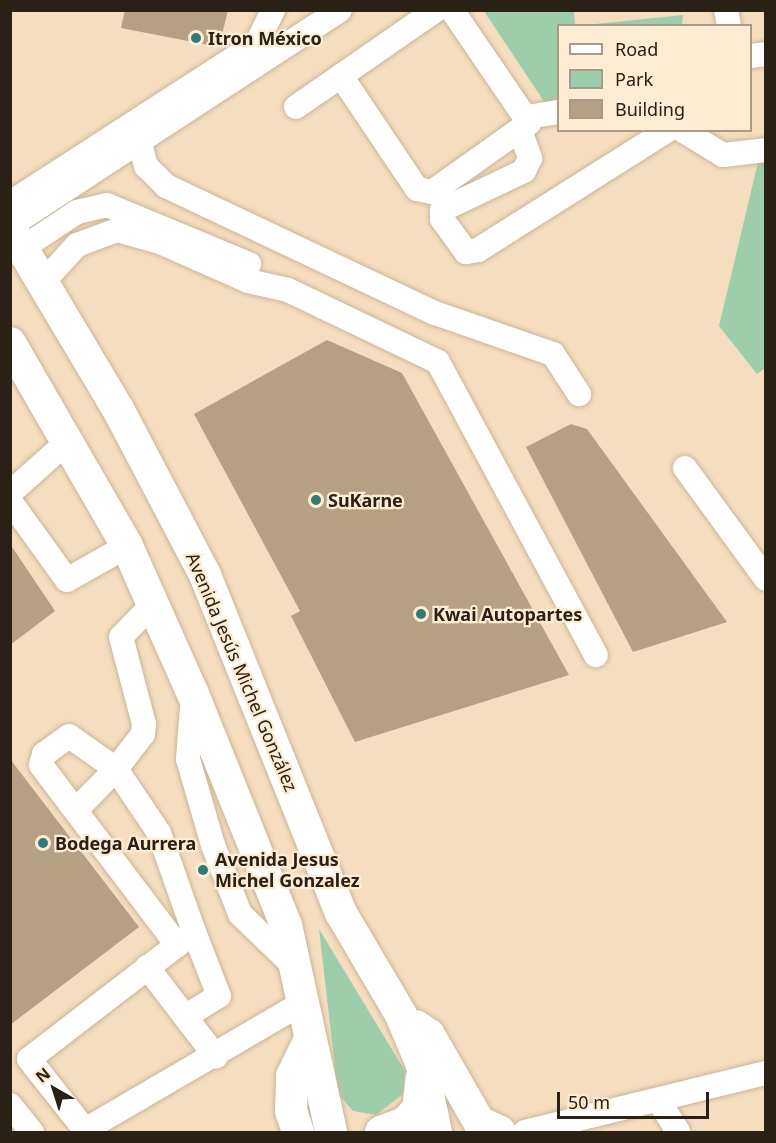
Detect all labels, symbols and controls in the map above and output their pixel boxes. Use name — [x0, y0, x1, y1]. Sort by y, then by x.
legend — [557, 24, 752, 132]
place label: Itron México — [208, 27, 322, 49]
marker: Itron México — [189, 31, 203, 45]
text: Road — [615, 37, 658, 61]
text: Park — [615, 67, 653, 91]
text: Building — [615, 97, 685, 121]
place label: SuKarne — [328, 489, 403, 511]
marker: SuKarne — [309, 493, 323, 507]
street label: Avenida Jesús Michel González — [182, 549, 302, 795]
place label: Kwai Autopartes — [433, 603, 582, 625]
marker: Kwai Autopartes — [414, 607, 428, 621]
place label: Bodega Aurrera — [55, 832, 196, 854]
marker: Bodega Aurrera — [36, 836, 50, 850]
place label: Avenida Jesus Michel Gonzalez — [215, 849, 360, 892]
marker: Avenida Jesus Michel Gonzalez — [196, 863, 210, 877]
north arrow — [24, 1059, 84, 1119]
text: N — [31, 1062, 55, 1088]
scale bar — [560, 1080, 712, 1118]
text: 50 m — [568, 1090, 610, 1114]

